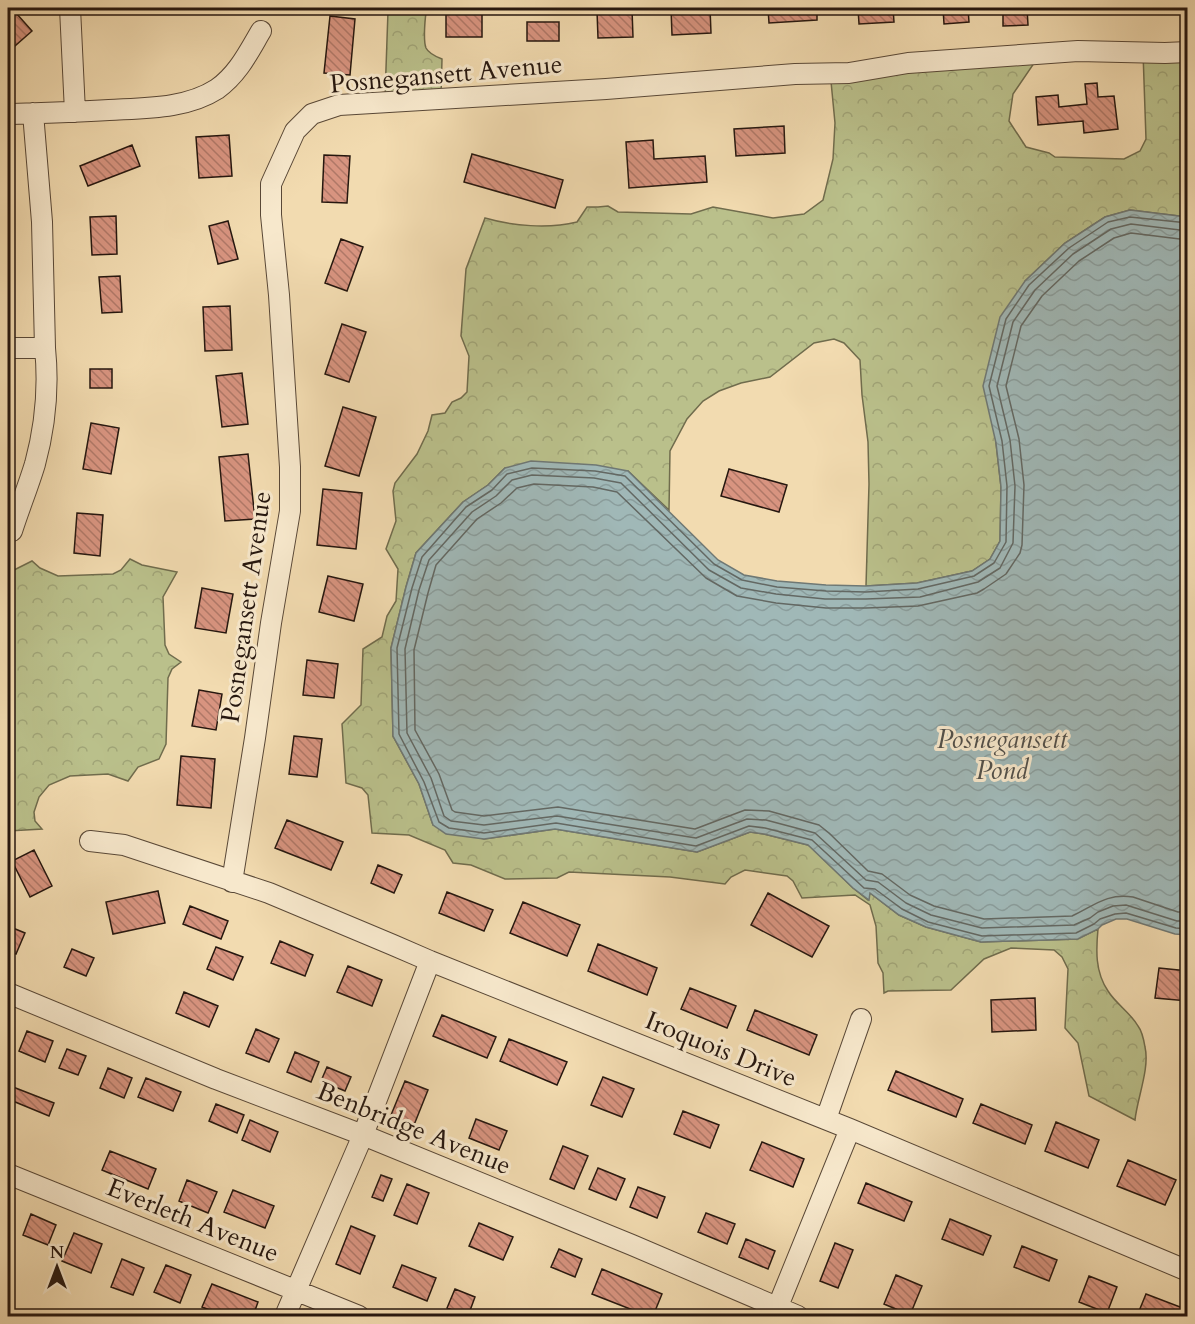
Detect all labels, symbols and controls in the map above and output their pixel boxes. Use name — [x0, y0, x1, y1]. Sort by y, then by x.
street label: Posnegansett Avenue — [328, 46, 564, 102]
street label: Posnegansett Avenue — [212, 489, 280, 725]
water label: Posnegansett Pond — [937, 721, 1069, 789]
street label: Iroquois Drive — [640, 1003, 802, 1095]
street label: Benbridge Avenue — [312, 1073, 516, 1183]
street label: Everleth Avenue — [102, 1170, 284, 1270]
north arrow — [27, 1237, 87, 1297]
text: N — [50, 1242, 64, 1264]

